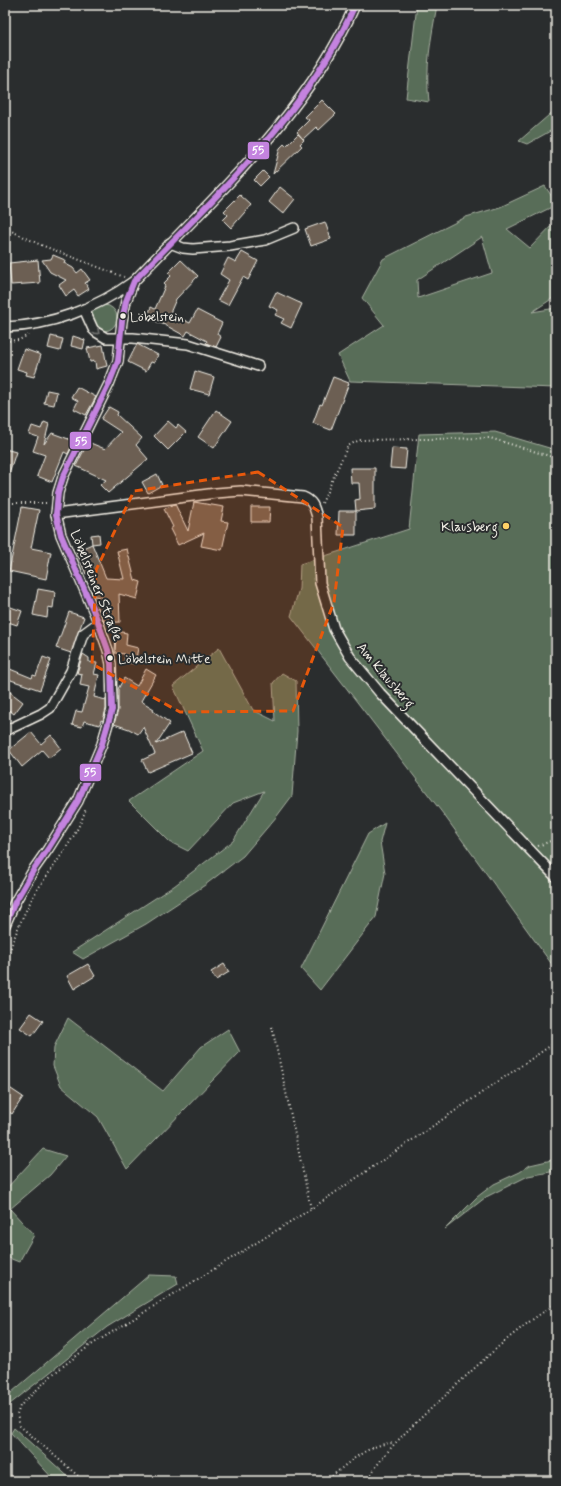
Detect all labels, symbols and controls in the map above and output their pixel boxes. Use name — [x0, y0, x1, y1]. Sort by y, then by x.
line badge: 55 — [247, 141, 270, 160]
text: 55 — [252, 144, 264, 158]
place label: Löbelstein — [130, 309, 184, 326]
marker: Löbelstein — [118, 311, 128, 321]
one-way arrow — [92, 327, 100, 335]
line badge: 55 — [69, 431, 92, 450]
text: 55 — [75, 435, 87, 449]
place label: Klausberg — [441, 518, 498, 538]
marker: Klausberg — [501, 521, 511, 531]
street label: Löbelsteiner Straße — [66, 527, 127, 644]
street label: Am Klausberg — [351, 639, 418, 714]
place label: Löbelstein Mitte — [118, 651, 210, 668]
marker: Löbelstein Mitte — [105, 653, 115, 663]
line badge: 55 — [79, 763, 102, 782]
text: 55 — [84, 766, 96, 780]

